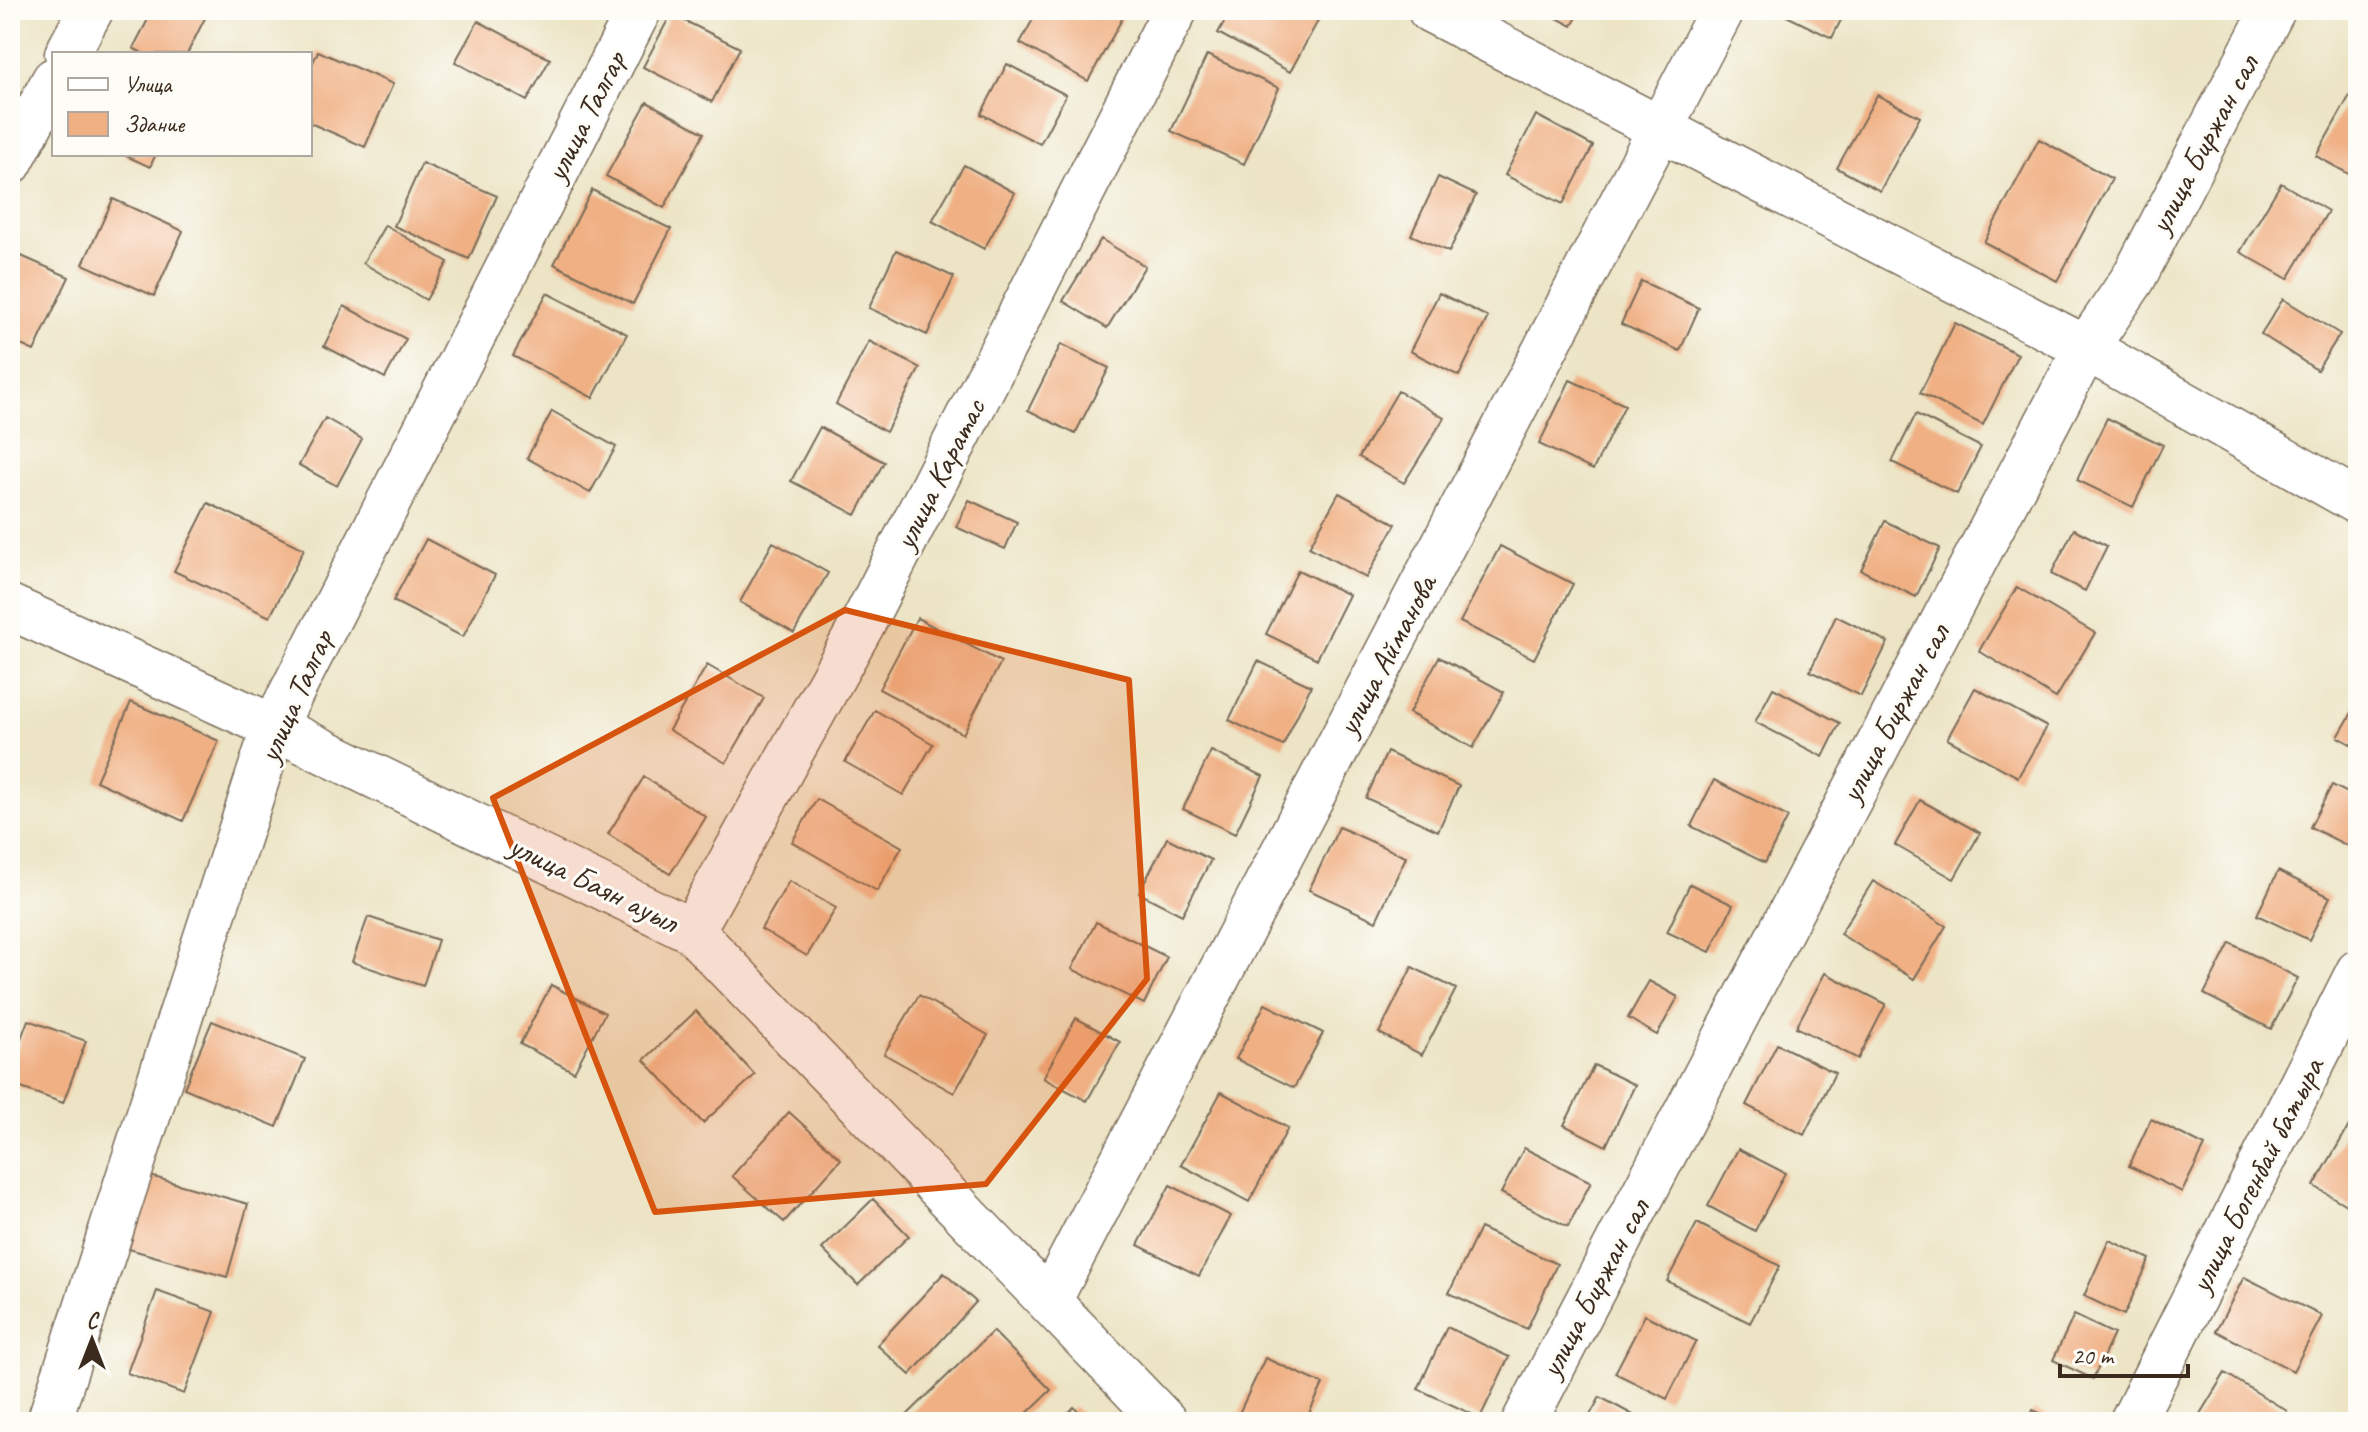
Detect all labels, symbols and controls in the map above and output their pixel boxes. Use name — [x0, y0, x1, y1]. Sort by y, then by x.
street label: улица Талгар — [534, 43, 636, 190]
street label: улица Биржан сал — [2138, 46, 2269, 242]
legend — [52, 52, 312, 156]
text: Улица — [124, 69, 173, 99]
text: Здание — [124, 109, 186, 139]
street label: улица Каратас — [883, 391, 996, 558]
street label: улица Айманова — [1326, 565, 1447, 744]
street label: улица Биржан сал — [1829, 615, 1960, 811]
street label: улица Талгар — [247, 622, 343, 770]
street label: улица Баян ауыл — [501, 824, 687, 943]
street label: улица Богенбай батыра — [2179, 1049, 2334, 1301]
street label: улица Биржан сал — [1529, 1190, 1660, 1386]
north arrow — [52, 1300, 132, 1380]
text: С — [87, 1307, 101, 1335]
scale bar — [2060, 1328, 2188, 1378]
text: 20 m — [2072, 1341, 2115, 1371]

